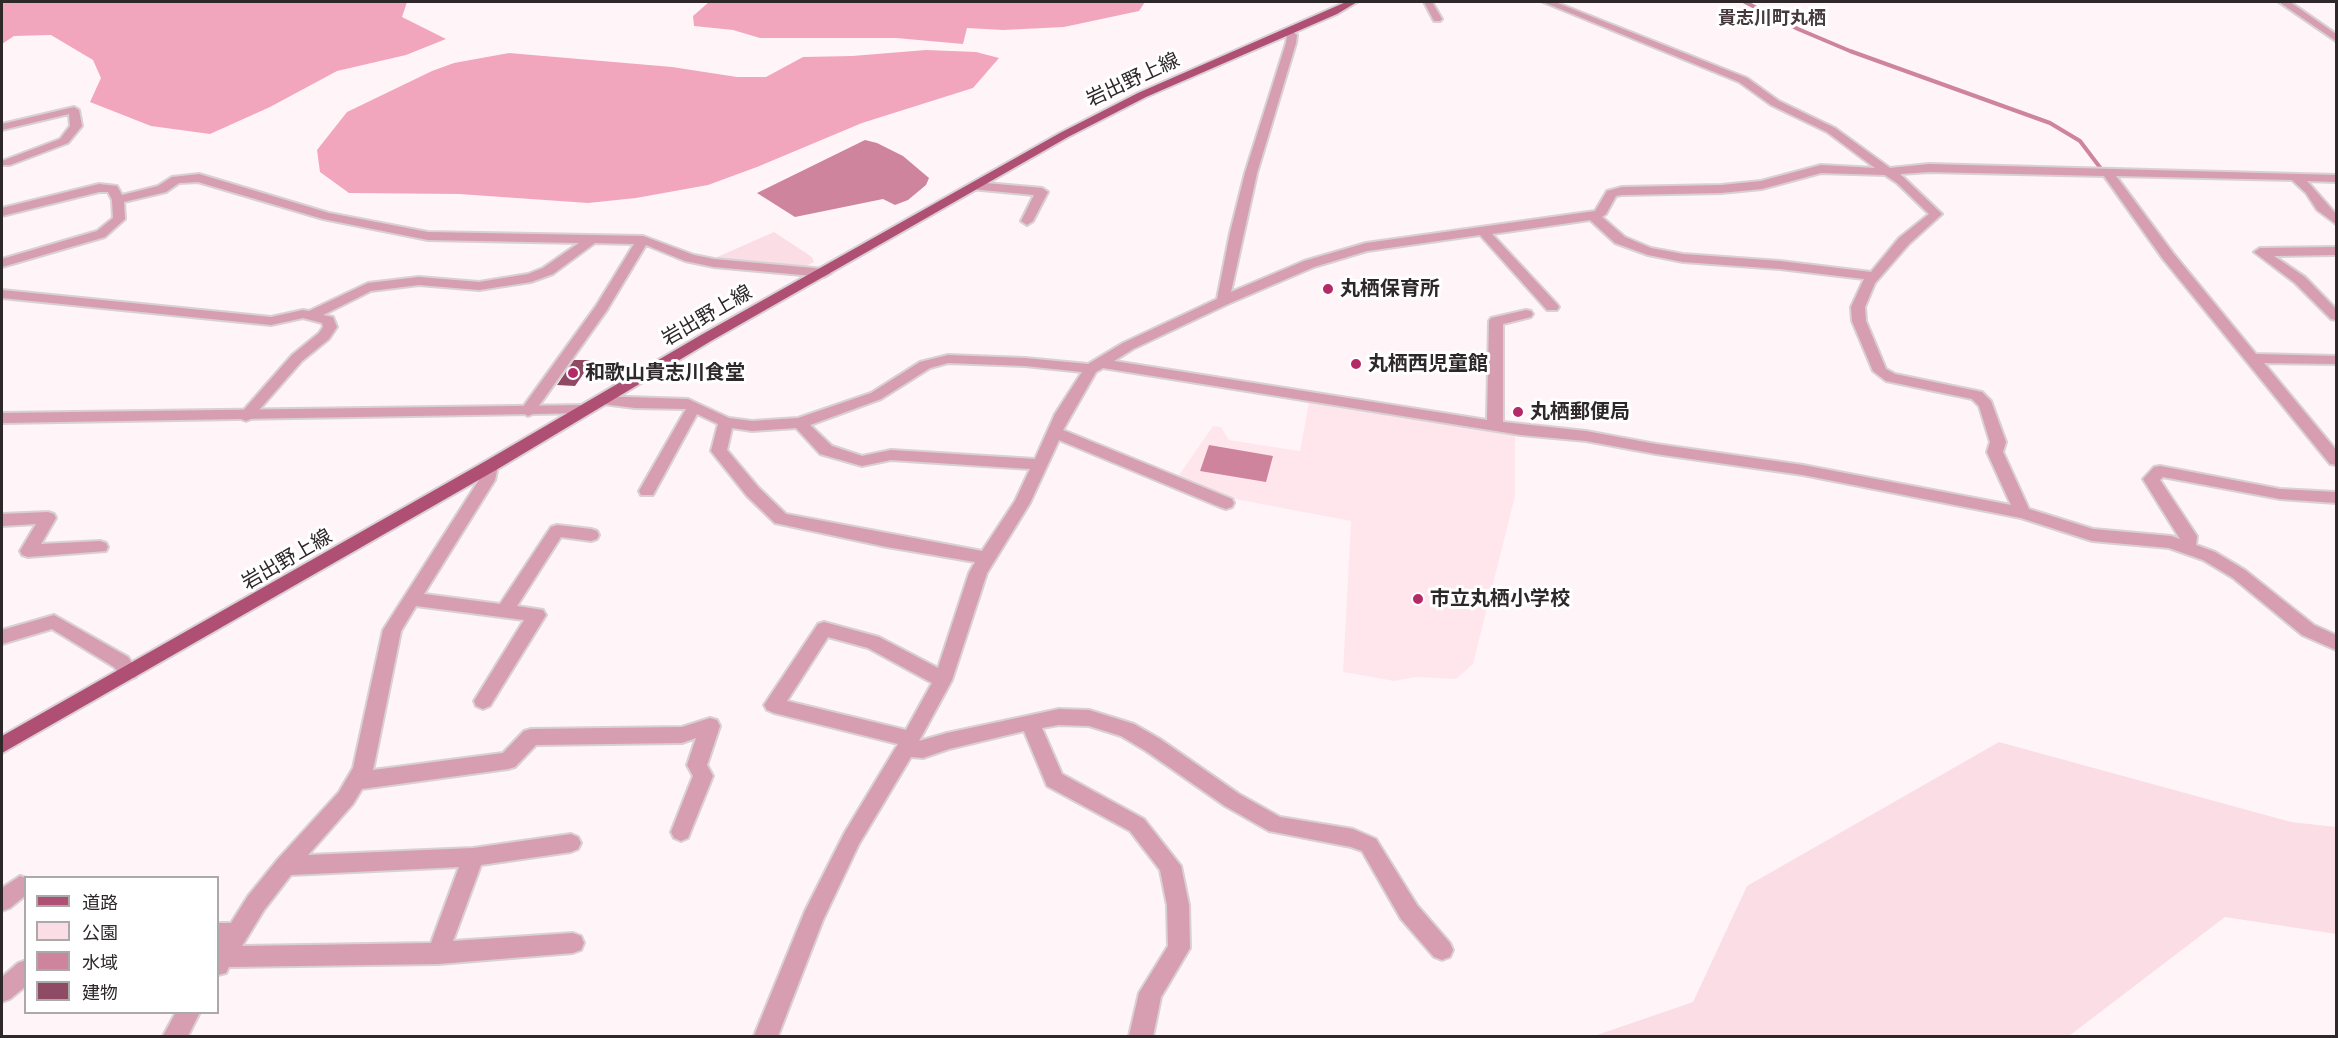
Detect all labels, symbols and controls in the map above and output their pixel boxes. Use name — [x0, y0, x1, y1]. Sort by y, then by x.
district label: 貴志川町丸栖 — [1718, 8, 1826, 30]
street label: 岩出野上線 — [1083, 48, 1183, 112]
place label: 丸栖保育所 — [1340, 277, 1440, 301]
street label: 岩出野上線 — [658, 281, 756, 351]
marker: 丸栖保育所 — [1321, 282, 1335, 296]
place label: 丸栖西児童館 — [1368, 352, 1488, 376]
marker: 丸栖西児童館 — [1349, 357, 1363, 371]
place label: 和歌山貴志川食堂 — [585, 361, 745, 385]
marker: 和歌山貴志川食堂 — [566, 366, 580, 380]
place label: 丸栖郵便局 — [1530, 400, 1630, 424]
marker: 丸栖郵便局 — [1511, 405, 1525, 419]
street label: 岩出野上線 — [238, 525, 336, 595]
place label: 市立丸栖小学校 — [1430, 587, 1570, 611]
marker: 市立丸栖小学校 — [1411, 592, 1425, 606]
legend — [24, 876, 219, 1014]
text: 道路 — [82, 892, 118, 913]
text: 公園 — [82, 922, 118, 943]
text: 水域 — [82, 952, 118, 973]
text: 建物 — [82, 982, 118, 1003]

